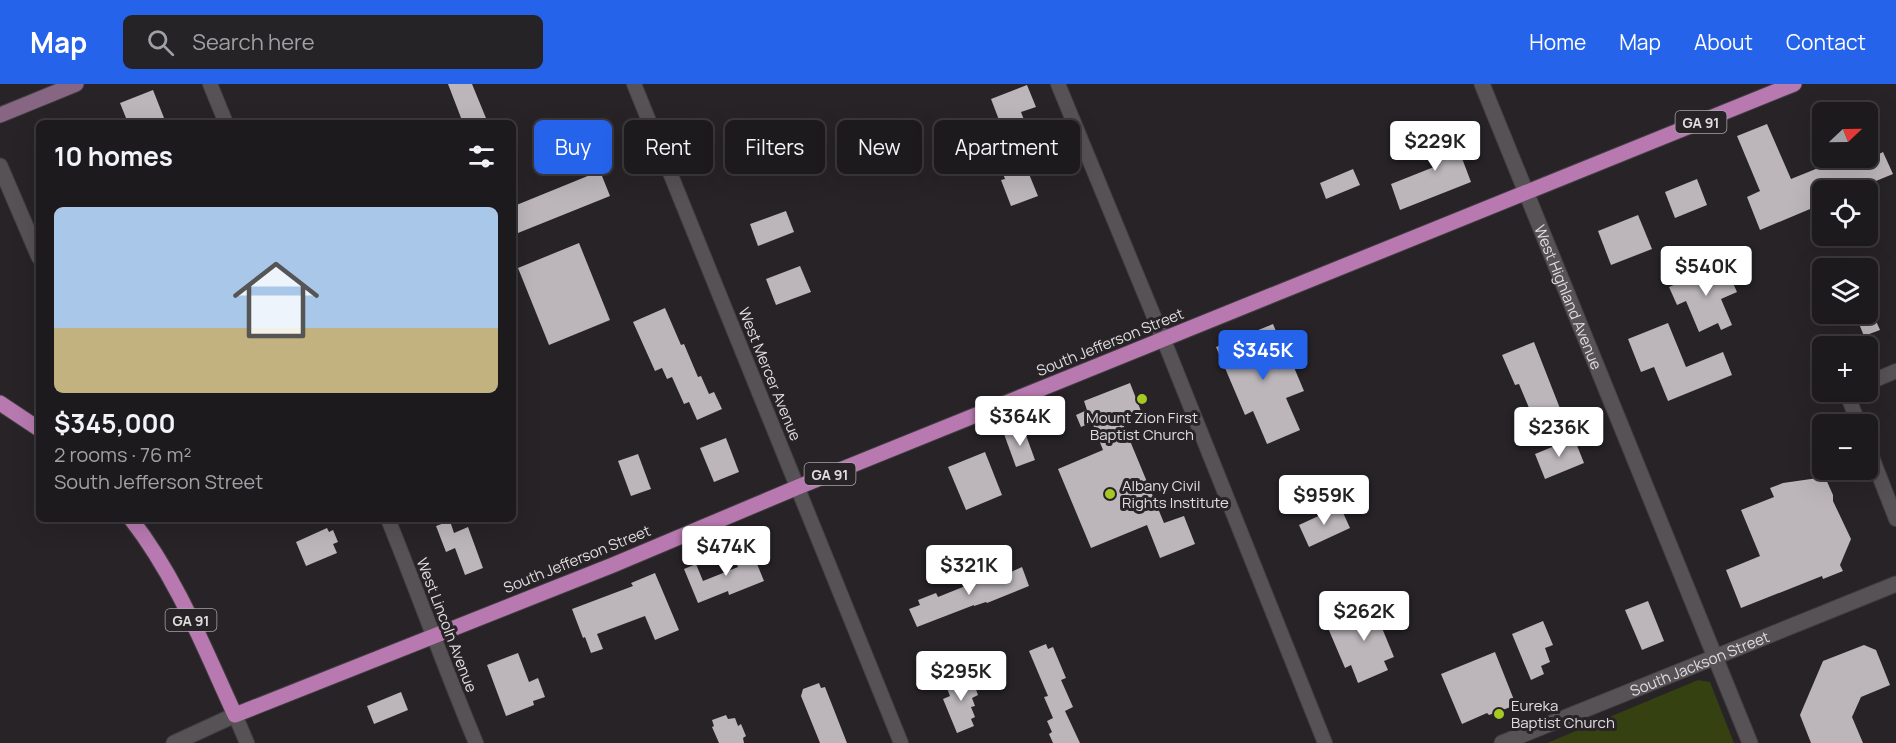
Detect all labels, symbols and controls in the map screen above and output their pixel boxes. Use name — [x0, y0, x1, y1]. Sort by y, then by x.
search box — [123, 15, 543, 69]
text: Map — [30, 23, 87, 61]
icon: search — [144, 26, 177, 59]
text: Search here — [192, 27, 315, 57]
text: Home — [1529, 28, 1586, 56]
text: Map — [1619, 28, 1661, 56]
text: About — [1694, 28, 1753, 56]
text: Contact — [1786, 28, 1866, 56]
north arrow — [1812, 102, 1878, 168]
map controls — [1812, 102, 1878, 480]
road number: GA 91 — [1676, 111, 1726, 133]
chip: Buy — [534, 120, 612, 174]
chip: Rent — [624, 120, 713, 174]
chip: Filters — [725, 120, 825, 174]
chip: New — [837, 120, 922, 174]
chip: Apartment — [934, 120, 1080, 174]
pin: $229K — [1393, 121, 1477, 172]
text: $229K — [1404, 127, 1466, 154]
text: 10 homes — [54, 138, 173, 174]
icon: filters — [465, 140, 498, 173]
button: locate — [1812, 180, 1878, 246]
street label: West Highland Avenue — [1530, 222, 1608, 373]
icon: home — [222, 246, 330, 354]
pin: $540K — [1664, 246, 1748, 297]
text: $540K — [1675, 252, 1737, 279]
button: layers — [1812, 258, 1878, 324]
street label: South Jefferson Street — [1033, 303, 1187, 381]
street label: West Mercer Avenue — [734, 304, 806, 444]
pin: $345K — [1221, 330, 1305, 381]
text: $345K — [1232, 336, 1294, 363]
button: + — [1812, 336, 1878, 402]
marker: Mount Zion First Baptist Church — [1135, 392, 1149, 406]
pin: $364K — [978, 396, 1062, 447]
text: $364K — [989, 402, 1051, 429]
text: $345,000 — [54, 405, 176, 441]
place label: Mount Zion First Baptist Church — [1086, 407, 1198, 445]
pin: $236K — [1517, 407, 1601, 458]
text: $236K — [1528, 413, 1590, 440]
button: − — [1812, 414, 1878, 480]
text: 2 rooms · 76 m² — [54, 441, 191, 468]
road number: GA 91 — [804, 463, 856, 485]
text: South Jefferson Street — [54, 468, 263, 495]
place label: Albany Civil Rights Institute — [1122, 475, 1229, 513]
pin: $959K — [1282, 475, 1366, 526]
text: $959K — [1293, 481, 1355, 508]
marker: Albany Civil Rights Institute — [1103, 487, 1117, 501]
street label: South Jefferson Street — [500, 520, 654, 598]
pin: $474K — [684, 526, 768, 577]
text: $474K — [696, 532, 756, 559]
pin: $321K — [927, 545, 1011, 596]
text: $321K — [940, 551, 998, 578]
street label: West Lincoln Avenue — [412, 555, 482, 695]
pin: $262K — [1322, 591, 1406, 642]
text: $262K — [1333, 597, 1395, 624]
road number: GA 91 — [166, 609, 216, 631]
street label: South Jackson Street — [1627, 626, 1772, 701]
pin: $295K — [919, 651, 1003, 702]
text: $295K — [930, 657, 992, 684]
place label: Eureka Baptist Church — [1511, 695, 1615, 733]
marker: Eureka Baptist Church — [1492, 707, 1506, 721]

